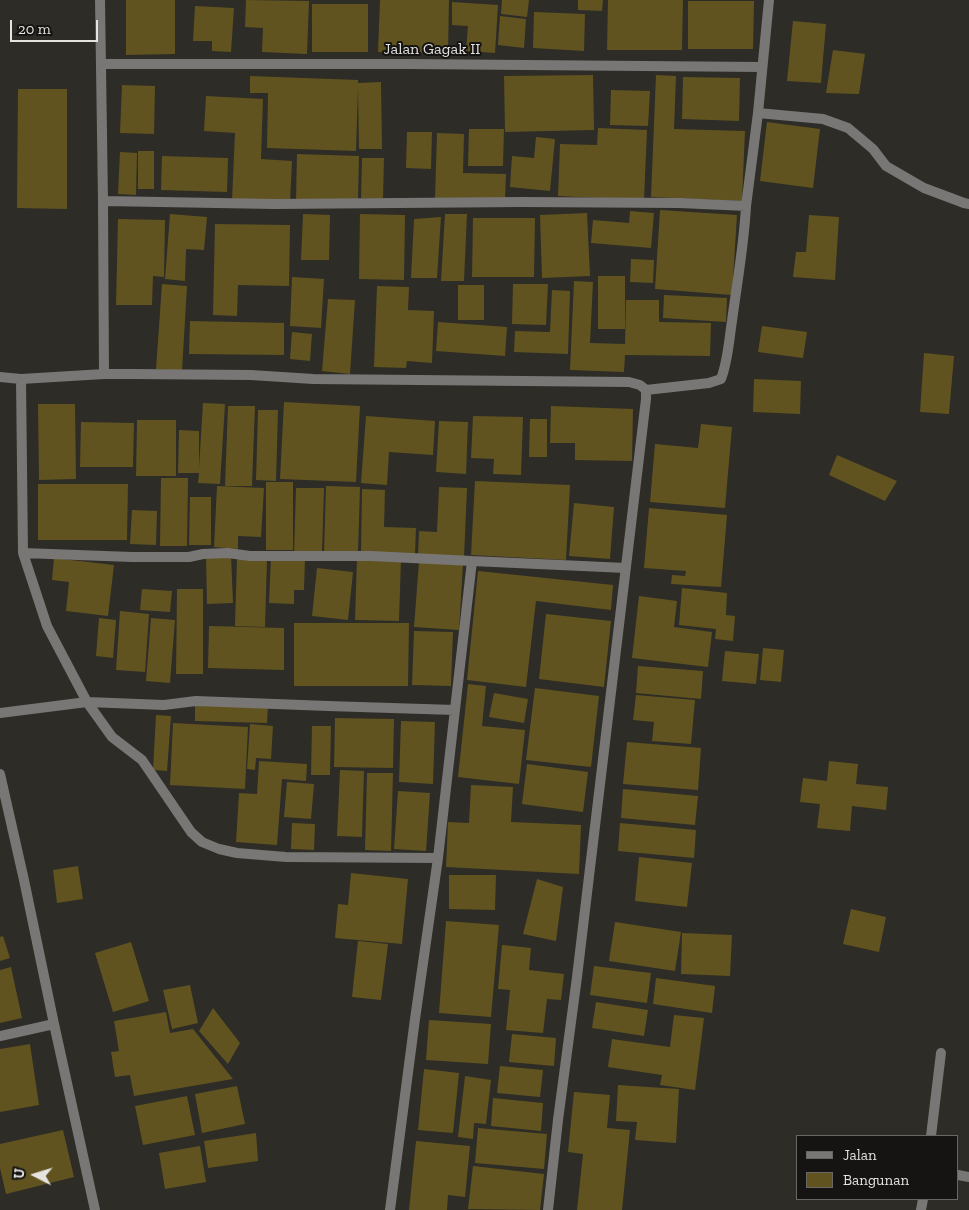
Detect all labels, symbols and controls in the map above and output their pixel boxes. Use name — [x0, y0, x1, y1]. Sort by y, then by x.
scale bar — [12, 10, 100, 42]
text: 20 m — [18, 20, 51, 38]
street label: Jalan Gagak II — [384, 39, 480, 59]
legend — [796, 1135, 959, 1200]
text: Jalan — [843, 1146, 877, 1164]
north arrow — [10, 1150, 60, 1200]
text: U — [11, 1168, 28, 1179]
text: Bangunan — [843, 1171, 909, 1189]

